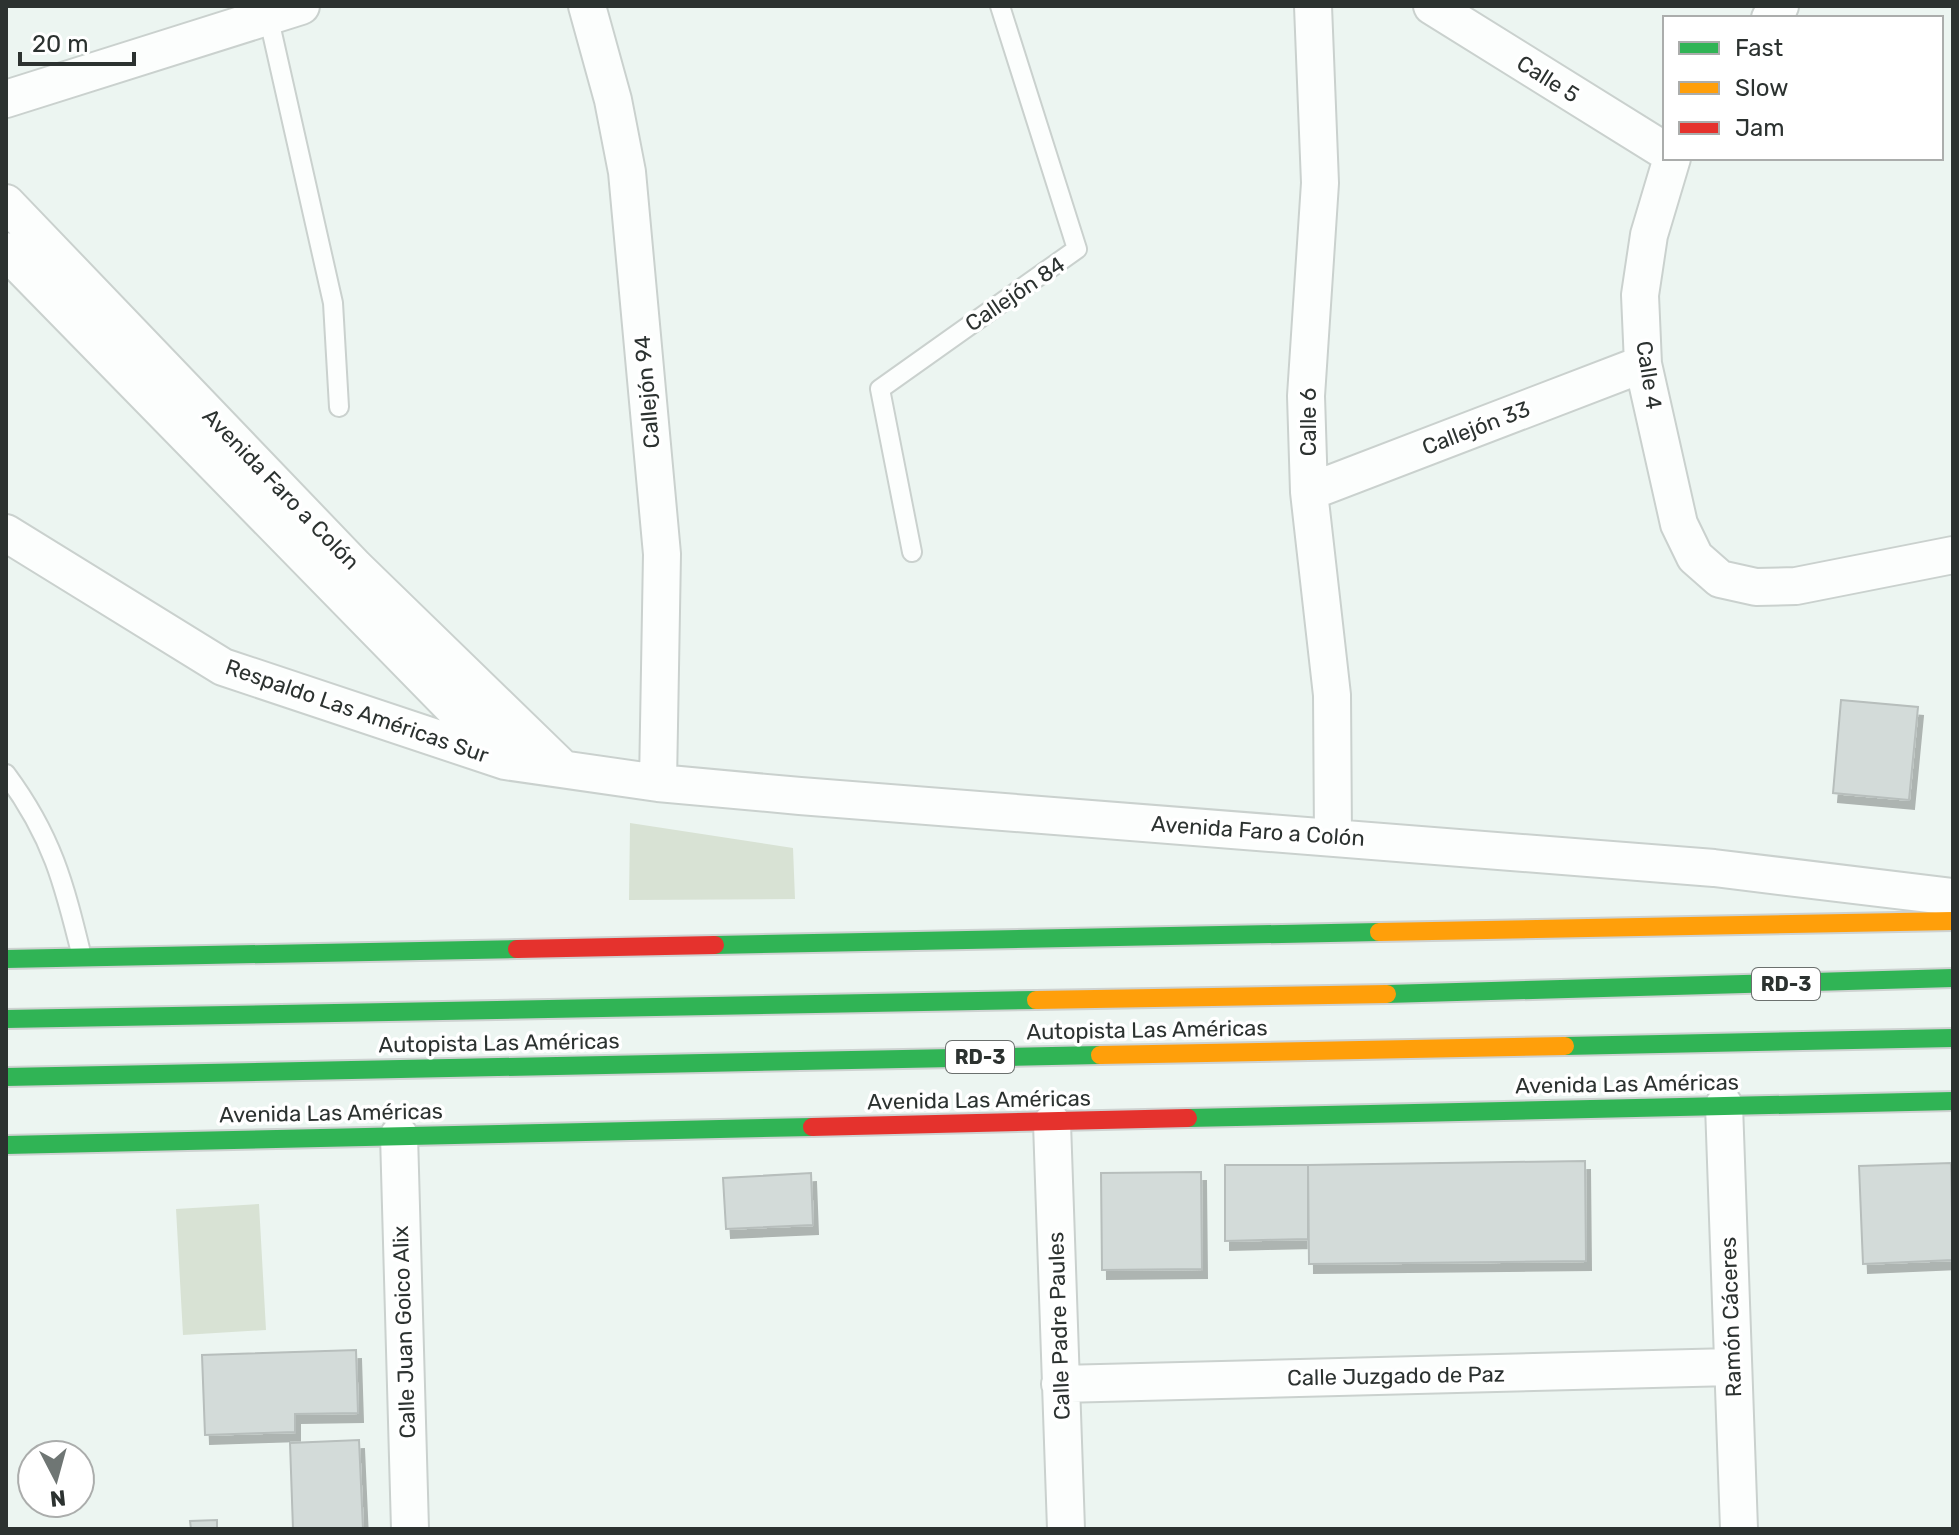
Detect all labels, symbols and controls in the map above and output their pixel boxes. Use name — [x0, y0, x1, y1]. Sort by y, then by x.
scale bar — [20, 16, 134, 66]
legend — [1663, 16, 1943, 160]
text: 20 m — [32, 30, 89, 58]
text: Fast — [1735, 34, 1783, 62]
street label: Calle 5 — [1512, 49, 1584, 109]
text: Slow — [1735, 74, 1788, 102]
text: Jam — [1735, 114, 1785, 142]
street label: Callejón 84 — [960, 251, 1070, 337]
street label: Callejón 94 — [629, 334, 665, 450]
street label: Calle 4 — [1630, 339, 1668, 411]
street label: Calle 6 — [1295, 388, 1322, 456]
street label: Callejón 33 — [1418, 395, 1534, 461]
street label: Avenida Faro a Colón — [197, 403, 365, 575]
street label: Respaldo Las Américas Sur — [222, 653, 493, 769]
street label: Avenida Faro a Colón — [1150, 810, 1366, 852]
road number: RD-3 — [1752, 968, 1820, 1000]
street label: Autopista Las Américas — [1026, 1014, 1268, 1046]
street label: Autopista Las Américas — [378, 1027, 620, 1059]
road number: RD-3 — [946, 1041, 1014, 1073]
street label: Avenida Las Américas — [1515, 1069, 1739, 1099]
street label: Avenida Las Américas — [867, 1085, 1091, 1115]
street label: Avenida Las Américas — [219, 1098, 443, 1128]
street label: Calle Juan Goico Alix — [387, 1225, 421, 1439]
street label: Calle Padre Paules — [1042, 1231, 1076, 1421]
street label: Ramón Cáceres — [1715, 1236, 1747, 1398]
street label: Calle Juzgado de Paz — [1287, 1361, 1505, 1391]
north arrow — [16, 1439, 96, 1519]
text: N — [49, 1484, 67, 1513]

